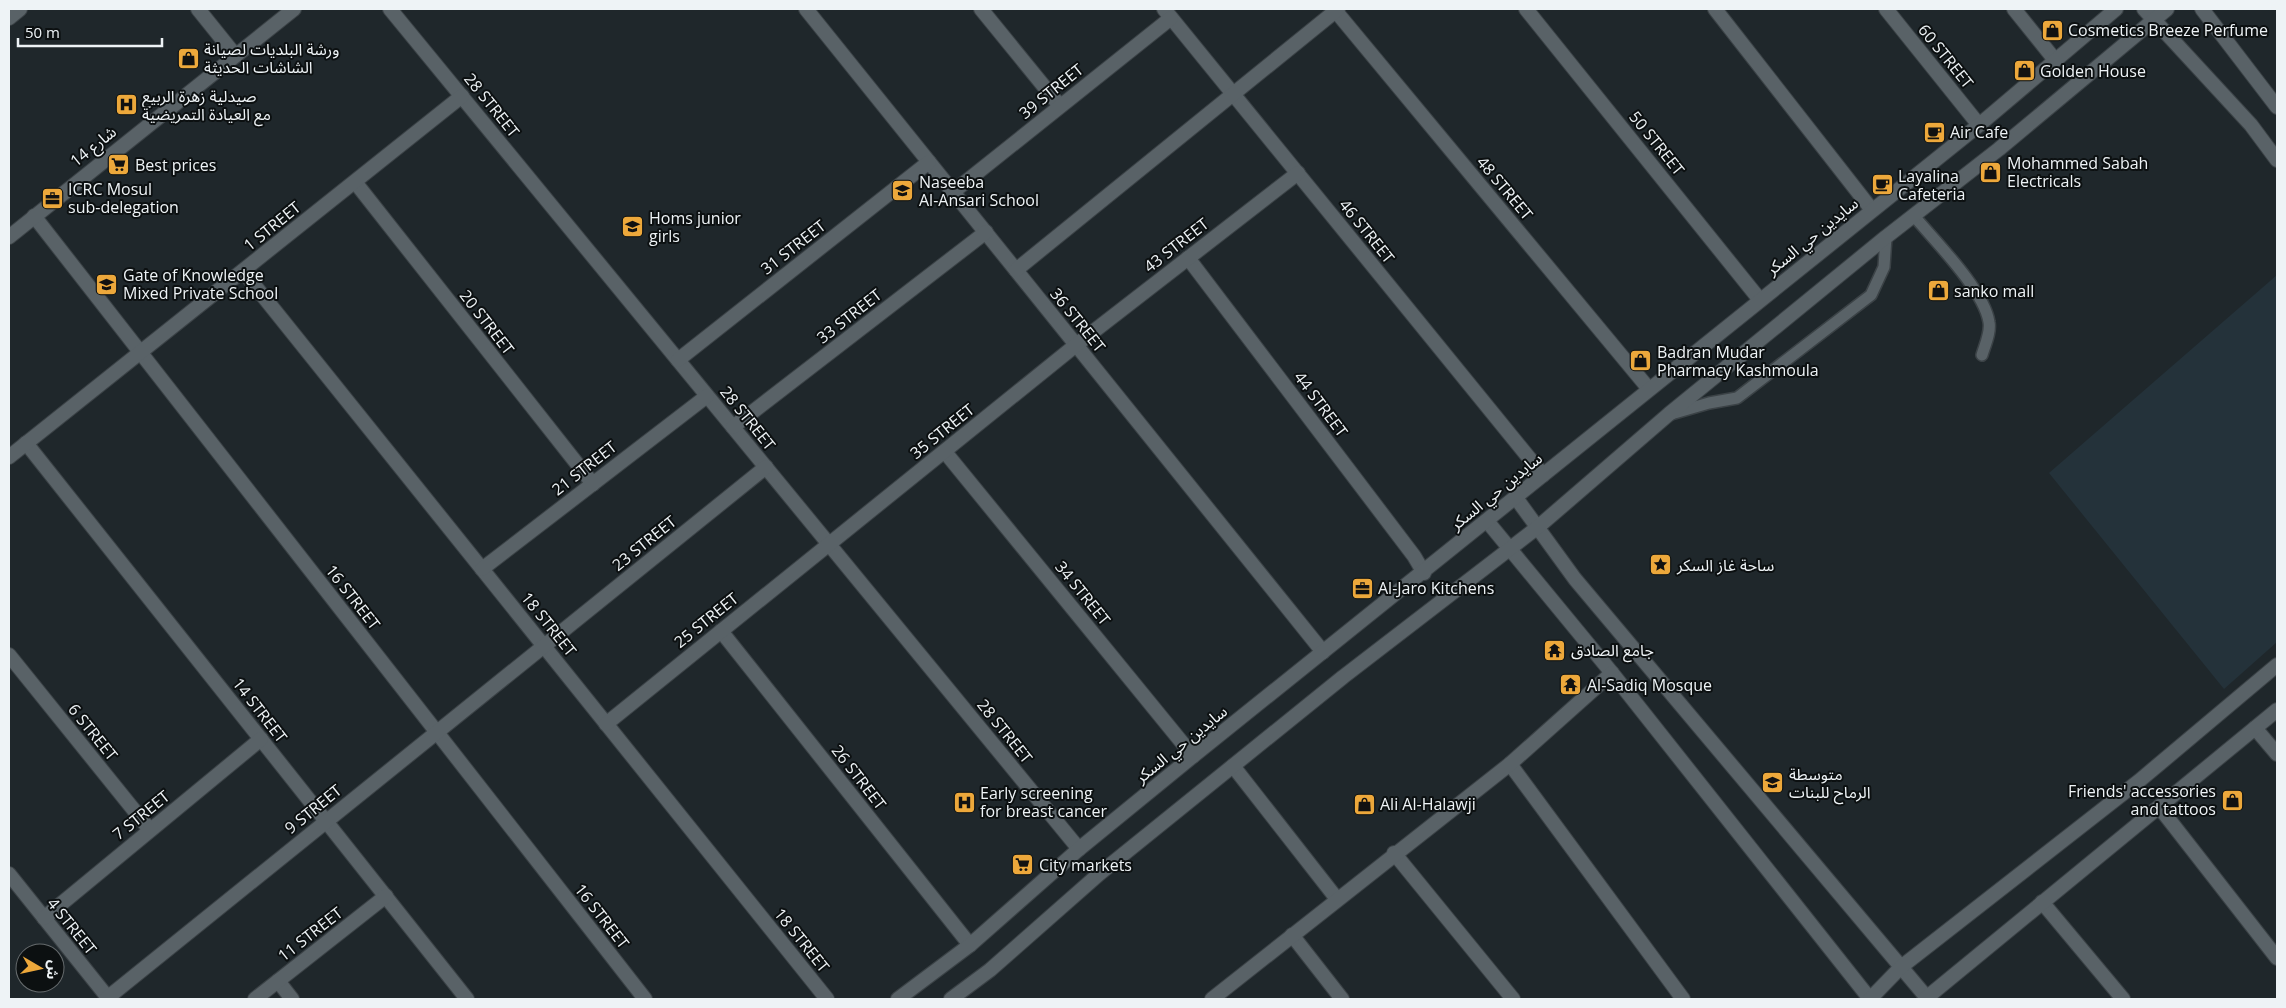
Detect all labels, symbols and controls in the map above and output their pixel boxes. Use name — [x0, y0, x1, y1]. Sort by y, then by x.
scale bar — [18, 15, 161, 47]
shop icon: Cosmetics Breeze Perfume — [2040, 18, 2064, 42]
street label: 60 STREET — [1913, 19, 1979, 93]
place label: Cosmetics Breeze Perfume — [2068, 19, 2268, 41]
text: 50 m — [25, 22, 60, 42]
place label: ورشة البلديات لصيانة الشاشات الحديثة — [204, 38, 339, 78]
shop icon: ورشة البلديات لصيانة الشاشات الحديثة — [176, 46, 200, 70]
street label: 39 STREET — [1014, 58, 1088, 124]
shop icon: Golden House — [2012, 59, 2036, 83]
place label: Golden House — [2040, 60, 2146, 82]
street label: 28 STREET — [459, 68, 525, 142]
place label: صيدلية زهرة الربيع مع العيادة التمريضية — [142, 85, 271, 127]
hospital icon: صيدلية زهرة الربيع مع العيادة التمريضية — [114, 93, 138, 117]
street label: 50 STREET — [1624, 106, 1690, 180]
cafe icon: Air Cafe — [1922, 120, 1946, 144]
street label: شارع 14 — [65, 121, 122, 173]
place label: Air Cafe — [1950, 121, 2008, 143]
street label: 48 STREET — [1472, 152, 1538, 225]
place label: Mohammed Sabah Electricals — [2007, 152, 2148, 192]
supermarket icon: Best prices — [107, 153, 131, 177]
place label: Best prices — [135, 154, 216, 176]
shop icon: Mohammed Sabah Electricals — [1979, 160, 2003, 184]
place label: Layalina Cafeteria — [1898, 165, 1966, 205]
place label: Naseeba Al-Ansari School — [919, 171, 1039, 211]
cafe icon: Layalina Cafeteria — [1870, 173, 1894, 197]
place label: ICRC Mosul sub-delegation — [68, 178, 179, 218]
school or university icon: Naseeba Al-Ansari School — [891, 179, 915, 203]
office icon: ICRC Mosul sub-delegation — [40, 186, 64, 210]
street label: سايدين حي السكر — [1761, 192, 1864, 282]
street label: 46 STREET — [1334, 194, 1400, 268]
street label: 1 STREET — [239, 196, 305, 256]
place label: Homs junior girls — [649, 207, 741, 247]
street label: 43 STREET — [1139, 213, 1213, 277]
school or university icon: Homs junior girls — [621, 215, 645, 239]
street label: 31 STREET — [756, 215, 830, 279]
place label: Gate of Knowledge Mixed Private School — [123, 264, 278, 304]
school or university icon: Gate of Knowledge Mixed Private School — [95, 272, 119, 296]
shop icon: sanko mall — [1926, 279, 1950, 303]
place label: sanko mall — [1954, 280, 2034, 302]
street label: 36 STREET — [1045, 283, 1111, 357]
street label: 33 STREET — [812, 284, 886, 348]
street label: 20 STREET — [455, 285, 519, 359]
place label: Badran Mudar Pharmacy Kashmoula — [1657, 341, 1819, 381]
shop icon: Badran Mudar Pharmacy Kashmoula — [1629, 349, 1653, 373]
street label: 44 STREET — [1289, 367, 1353, 441]
street label: 28 STREET — [715, 381, 781, 455]
street label: 35 STREET — [905, 398, 979, 464]
street label: 21 STREET — [547, 436, 621, 500]
street label: سايدين حي السكر — [1445, 447, 1548, 537]
street label: 23 STREET — [607, 510, 681, 576]
place icon: ساحة غاز السكر — [1649, 553, 1673, 577]
place label: ساحة غاز السكر — [1676, 554, 1774, 576]
street label: 34 STREET — [1050, 556, 1116, 630]
street label: 16 STREET — [321, 560, 385, 634]
office icon: Al-Jaro Kitchens — [1350, 576, 1374, 600]
place label: Al-Jaro Kitchens — [1378, 577, 1494, 599]
street label: 18 STREET — [516, 587, 582, 661]
street label: 25 STREET — [669, 587, 743, 653]
temple icon: جامع الصادق — [1543, 638, 1567, 662]
place label: جامع الصادق — [1571, 639, 1654, 663]
street label: 14 STREET — [228, 673, 292, 747]
temple icon: Al-Sadiq Mosque — [1559, 673, 1583, 697]
place label: Al-Sadiq Mosque — [1587, 674, 1712, 696]
street label: 28 STREET — [972, 694, 1038, 768]
street label: 6 STREET — [63, 699, 123, 765]
street label: سايدين حي السكر — [1130, 700, 1233, 790]
street label: 26 STREET — [827, 740, 891, 814]
place label: متوسطة الرماح للبنات — [1789, 763, 1871, 805]
school or university icon: متوسطة الرماح للبنات — [1761, 771, 1785, 795]
street label: 9 STREET — [280, 779, 346, 839]
place label: Friends' accessories and tattoos — [2068, 780, 2216, 820]
place label: Early screening for breast cancer — [980, 782, 1107, 822]
street label: 7 STREET — [108, 785, 174, 845]
shop icon: Friends' accessories and tattoos — [2220, 788, 2244, 812]
hospital icon: Early screening for breast cancer — [952, 790, 976, 814]
shop icon: Ali Al-Halawji — [1352, 792, 1376, 816]
place label: Ali Al-Halawji — [1380, 793, 1476, 815]
supermarket icon: City markets — [1011, 853, 1035, 877]
place label: City markets — [1039, 854, 1132, 876]
street label: 16 STREET — [570, 879, 634, 953]
street label: 4 STREET — [42, 893, 102, 959]
street label: 11 STREET — [273, 902, 347, 966]
street label: 18 STREET — [769, 903, 835, 977]
north arrow — [15, 943, 65, 993]
text: ش — [42, 959, 64, 981]

